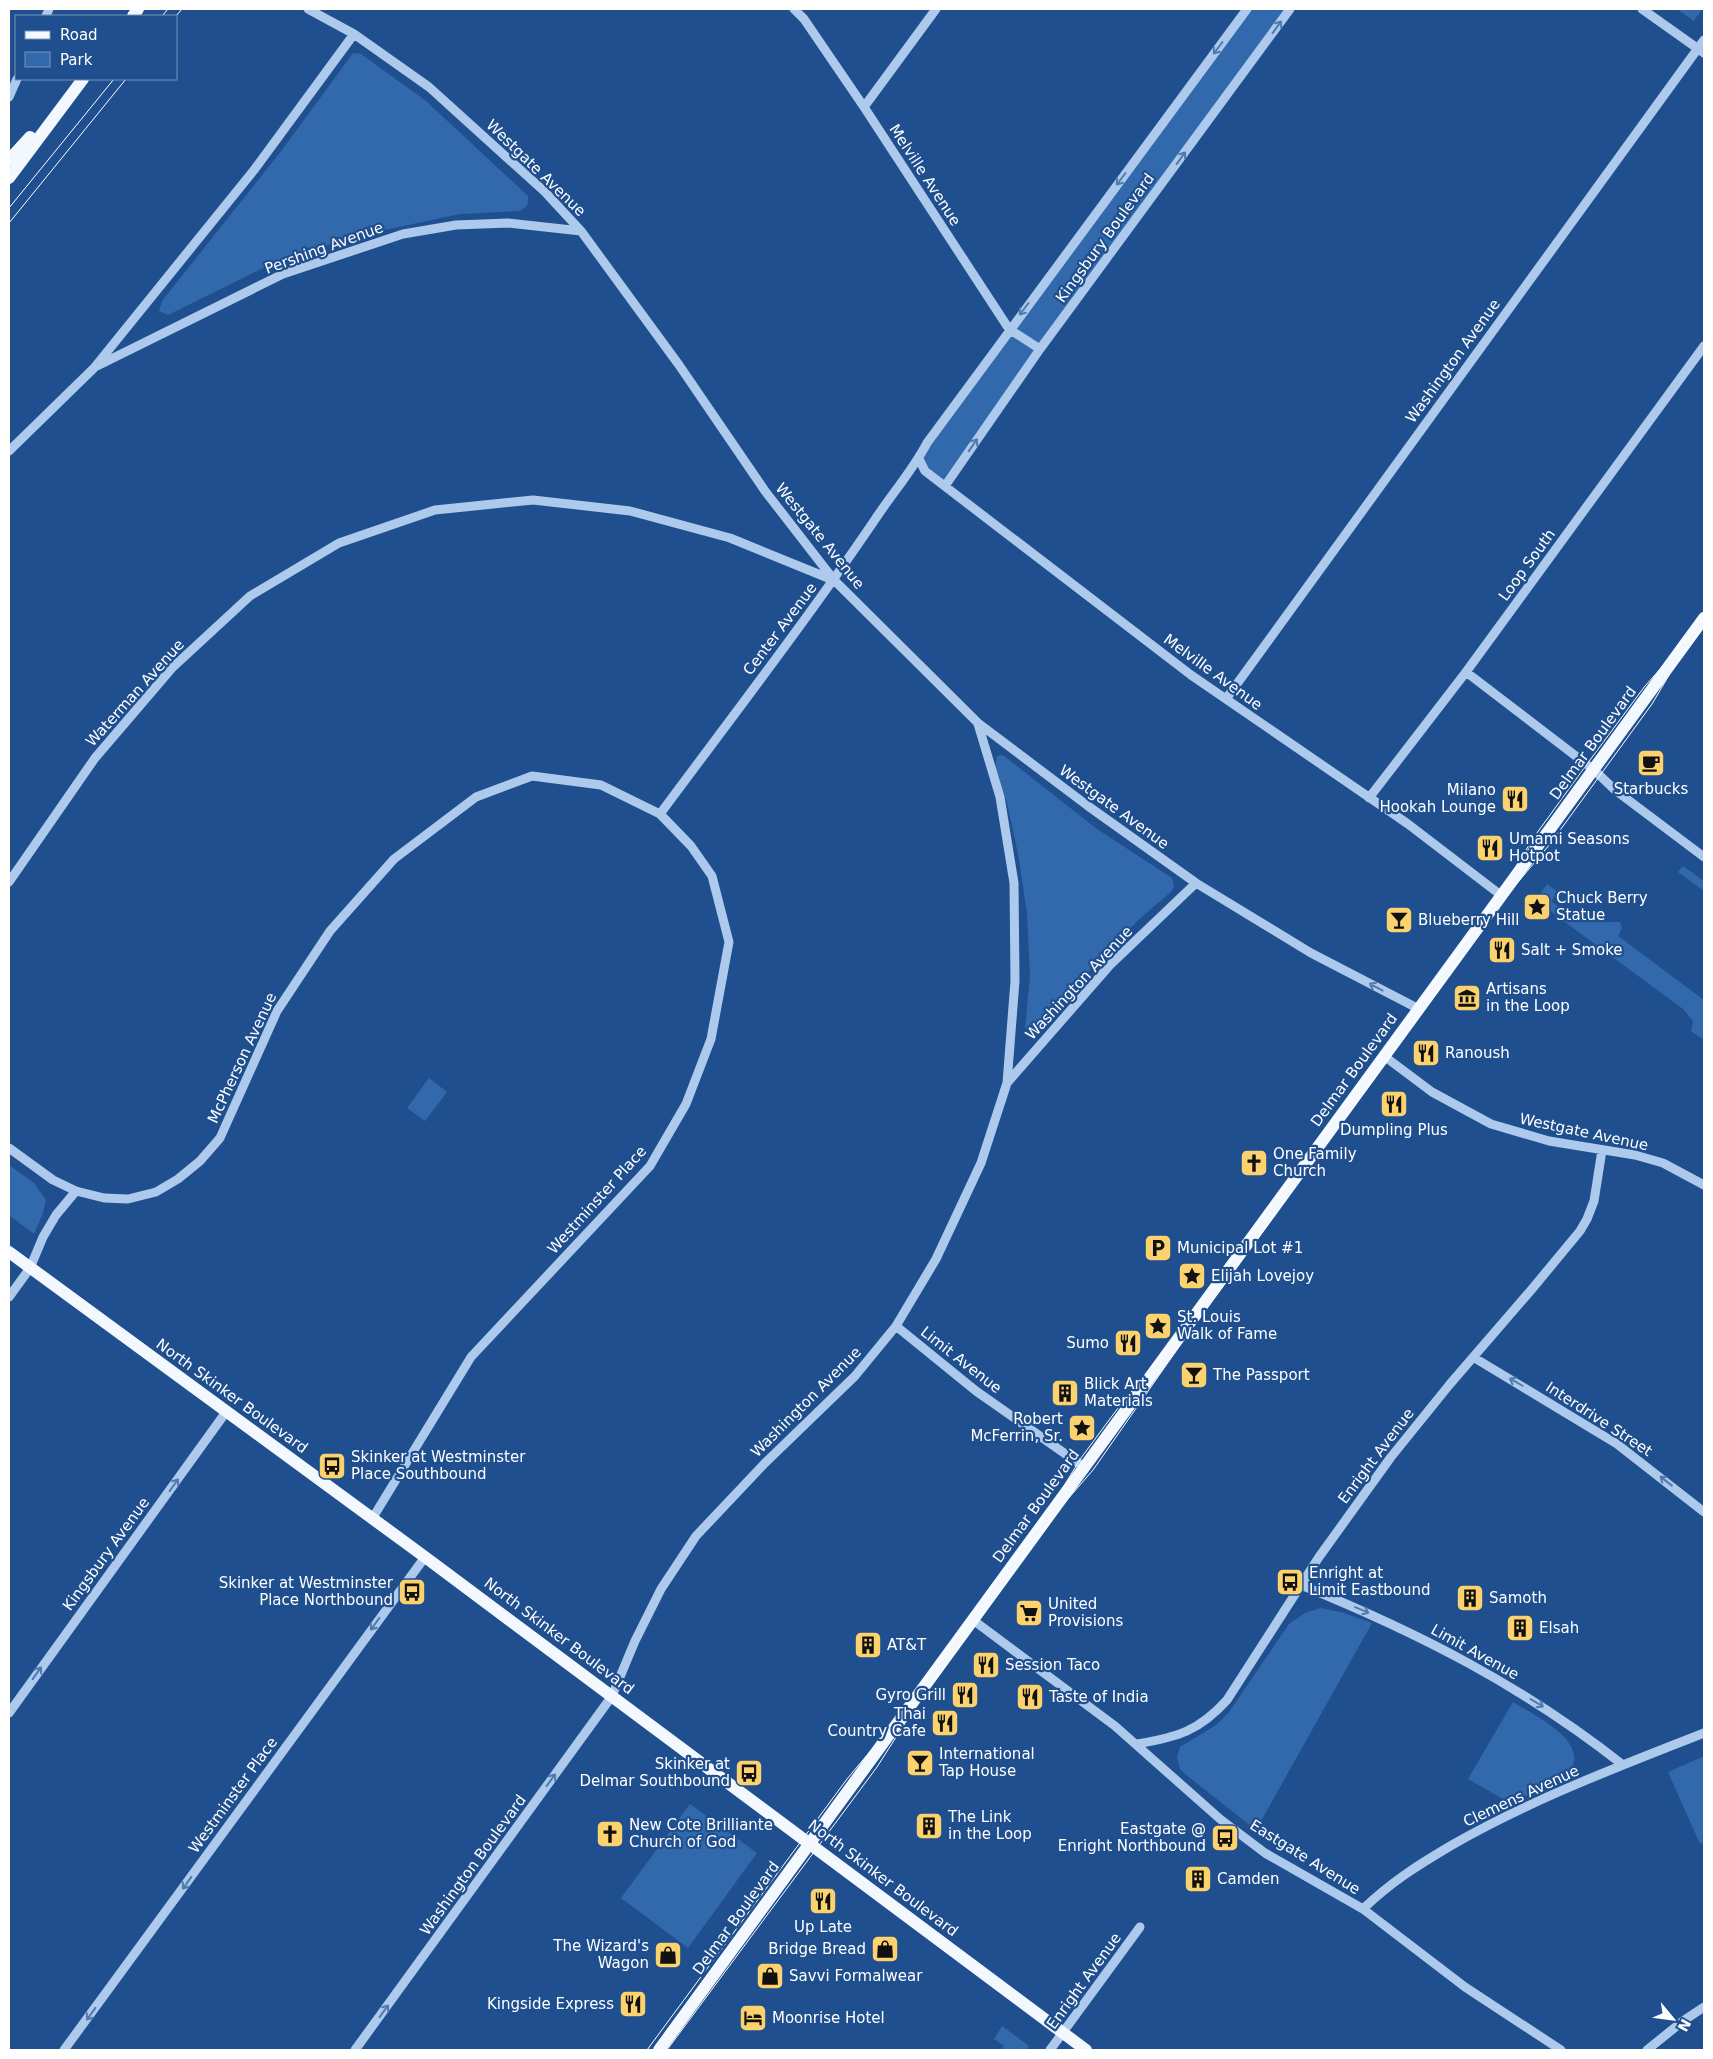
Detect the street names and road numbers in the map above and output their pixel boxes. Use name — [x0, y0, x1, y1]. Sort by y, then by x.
street label: Westgate Avenue — [483, 116, 589, 220]
street label: Melville Avenue — [885, 121, 965, 229]
street label: Kingsbury Boulevard — [1052, 170, 1158, 306]
street label: Pershing Avenue — [262, 218, 386, 278]
street label: Washington Avenue — [1402, 296, 1504, 426]
street label: Westgate Avenue — [772, 479, 868, 593]
street label: Loop South — [1495, 526, 1559, 604]
street label: Center Avenue — [739, 579, 821, 679]
street label: Melville Avenue — [1160, 630, 1266, 714]
street label: Waterman Avenue — [82, 636, 188, 750]
street label: Delmar Boulevard — [1546, 683, 1640, 803]
street label: Westgate Avenue — [1056, 761, 1172, 853]
street label: Washington Avenue — [1022, 923, 1136, 1043]
street label: McPherson Avenue — [204, 990, 280, 1126]
street label: Delmar Boulevard — [1307, 1010, 1401, 1130]
street label: Westgate Avenue — [1518, 1110, 1650, 1154]
street label: Westminster Place — [544, 1142, 650, 1258]
street label: Limit Avenue — [917, 1323, 1005, 1397]
street label: North Skinker Boulevard — [153, 1335, 311, 1457]
street label: Washington Avenue — [747, 1343, 865, 1461]
street label: Interdrive Street — [1542, 1378, 1656, 1460]
street label: Enright Avenue — [1334, 1405, 1418, 1507]
street label: Delmar Boulevard — [989, 1446, 1083, 1566]
street label: Kingsbury Avenue — [59, 1494, 153, 1614]
street label: North Skinker Boulevard — [481, 1574, 637, 1698]
street label: Limit Avenue — [1428, 1620, 1522, 1684]
street label: Westminster Place — [185, 1734, 281, 1856]
street label: Clemens Avenue — [1460, 1761, 1582, 1831]
street label: Washington Boulevard — [416, 1791, 530, 1939]
street label: North Skinker Boulevard — [805, 1816, 961, 1940]
street label: Eastgate Avenue — [1247, 1816, 1363, 1898]
street label: Delmar Boulevard — [689, 1858, 783, 1978]
street label: Enright Avenue — [1043, 1929, 1125, 2033]

